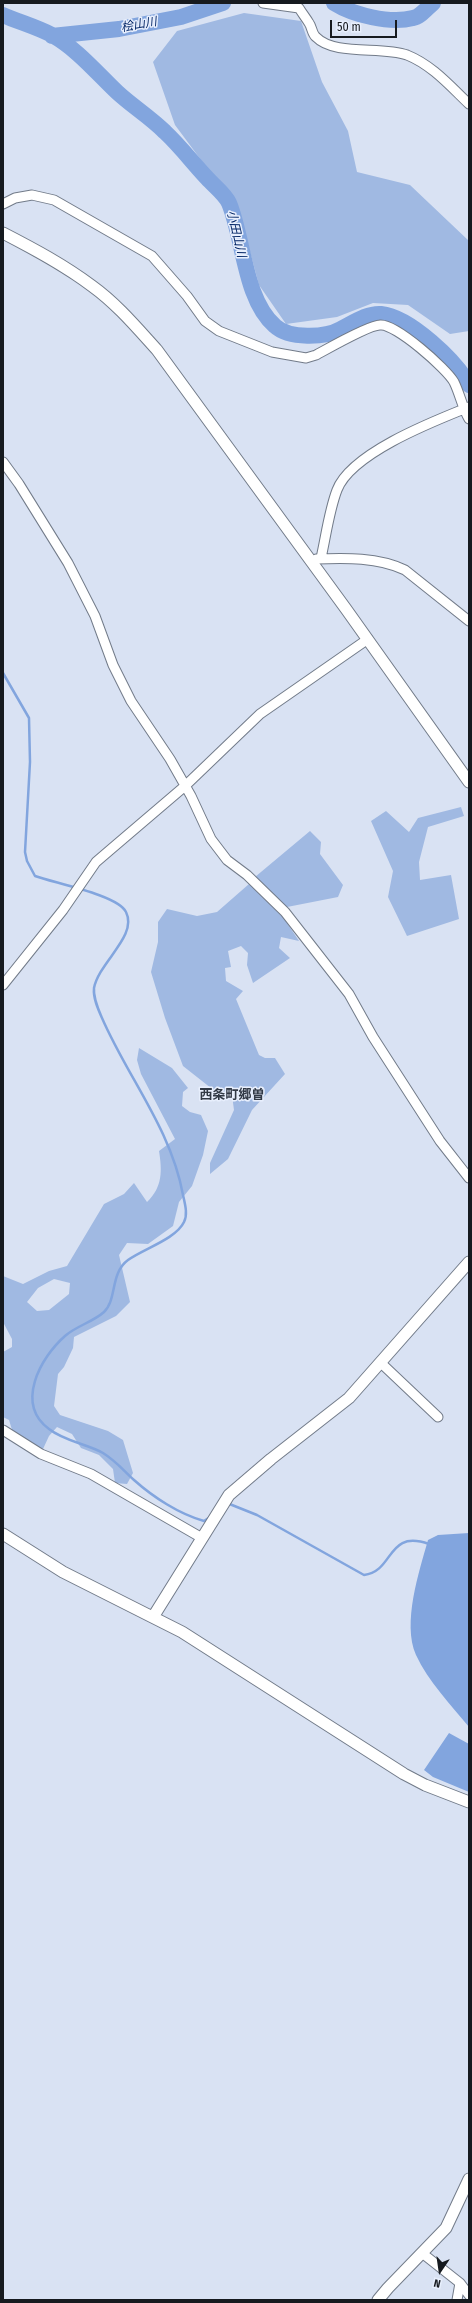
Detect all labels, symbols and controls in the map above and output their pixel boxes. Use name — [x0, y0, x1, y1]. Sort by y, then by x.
scale bar — [332, 12, 399, 38]
water label: 桧山川 — [120, 15, 158, 35]
text: 50 m — [337, 20, 361, 34]
water label: 小田山川 — [224, 209, 248, 259]
district label: 西条町郷曽 — [200, 1087, 264, 1103]
north arrow — [420, 2251, 460, 2291]
text: N — [433, 2276, 442, 2290]

